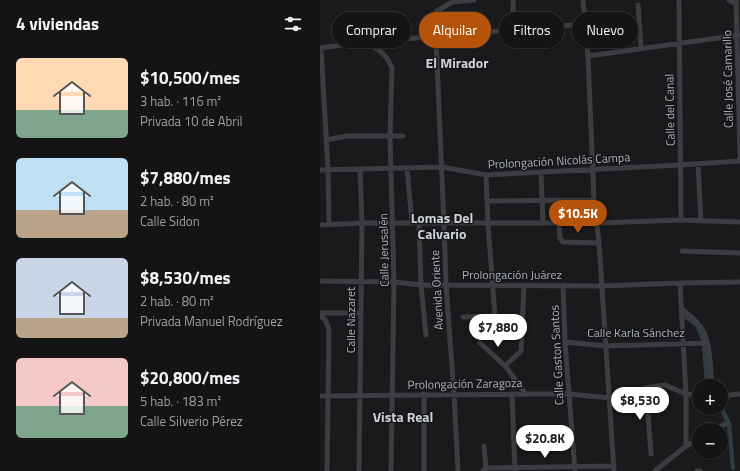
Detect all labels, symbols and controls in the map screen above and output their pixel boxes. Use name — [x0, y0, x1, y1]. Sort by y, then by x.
text: 4 viviendas — [16, 11, 99, 37]
chip: Comprar — [332, 12, 411, 48]
chip: Alquilar — [419, 12, 491, 48]
chip: Filtros — [499, 12, 564, 48]
chip: Nuevo — [572, 12, 638, 48]
icon: filters — [282, 13, 304, 35]
street label: Calle José Camarillo — [717, 30, 738, 128]
district label: El Mirador — [426, 52, 488, 73]
text: $10,500/mes — [140, 65, 240, 91]
icon: home — [48, 74, 96, 122]
street label: Calle del Canal — [659, 74, 680, 146]
text: 3 hab. · 116 m² — [140, 91, 221, 111]
text: Privada 10 de Abril — [140, 111, 243, 131]
street label: Prolongación Nicolás Campa — [487, 147, 631, 174]
text: $7,880/mes — [140, 165, 231, 191]
icon: home — [48, 174, 96, 222]
text: 2 hab. · 80 m² — [140, 191, 214, 211]
pin: $10.5K — [545, 200, 611, 234]
text: $10.5K — [558, 203, 598, 223]
district label: Lomas Del Calvario — [411, 207, 473, 244]
text: Calle Sidon — [140, 211, 200, 231]
street label: Calle Jerusalén — [373, 213, 394, 287]
street label: Avenida Oriente — [425, 249, 448, 331]
text: $8,530/mes — [140, 265, 231, 291]
street label: Prolongación Juárez — [462, 265, 562, 284]
icon: home — [48, 274, 96, 322]
street label: Calle Nazaret — [341, 286, 360, 353]
text: 2 hab. · 80 m² — [140, 291, 214, 311]
street label: Calle Gaston Santos — [544, 304, 569, 406]
text: Privada Manuel Rodríguez — [140, 311, 283, 331]
pin: $7,880 — [465, 314, 531, 348]
text: $7,880 — [478, 317, 518, 337]
street label: Calle Karla Sánchez — [587, 323, 685, 342]
text: $20,800/mes — [140, 365, 240, 391]
street label: Prolongación Zaragoza — [407, 373, 523, 394]
icon: home — [48, 374, 96, 422]
map controls — [692, 379, 728, 459]
button: + — [692, 379, 728, 415]
pin: $8,530 — [607, 387, 673, 421]
text: $8,530 — [620, 390, 660, 410]
text: 5 hab. · 183 m² — [140, 391, 221, 411]
district label: Vista Real — [373, 406, 433, 427]
text: Calle Silverio Pérez — [140, 411, 243, 431]
button: − — [692, 423, 728, 459]
pin: $20.8K — [512, 425, 578, 459]
text: $20.8K — [525, 428, 565, 448]

